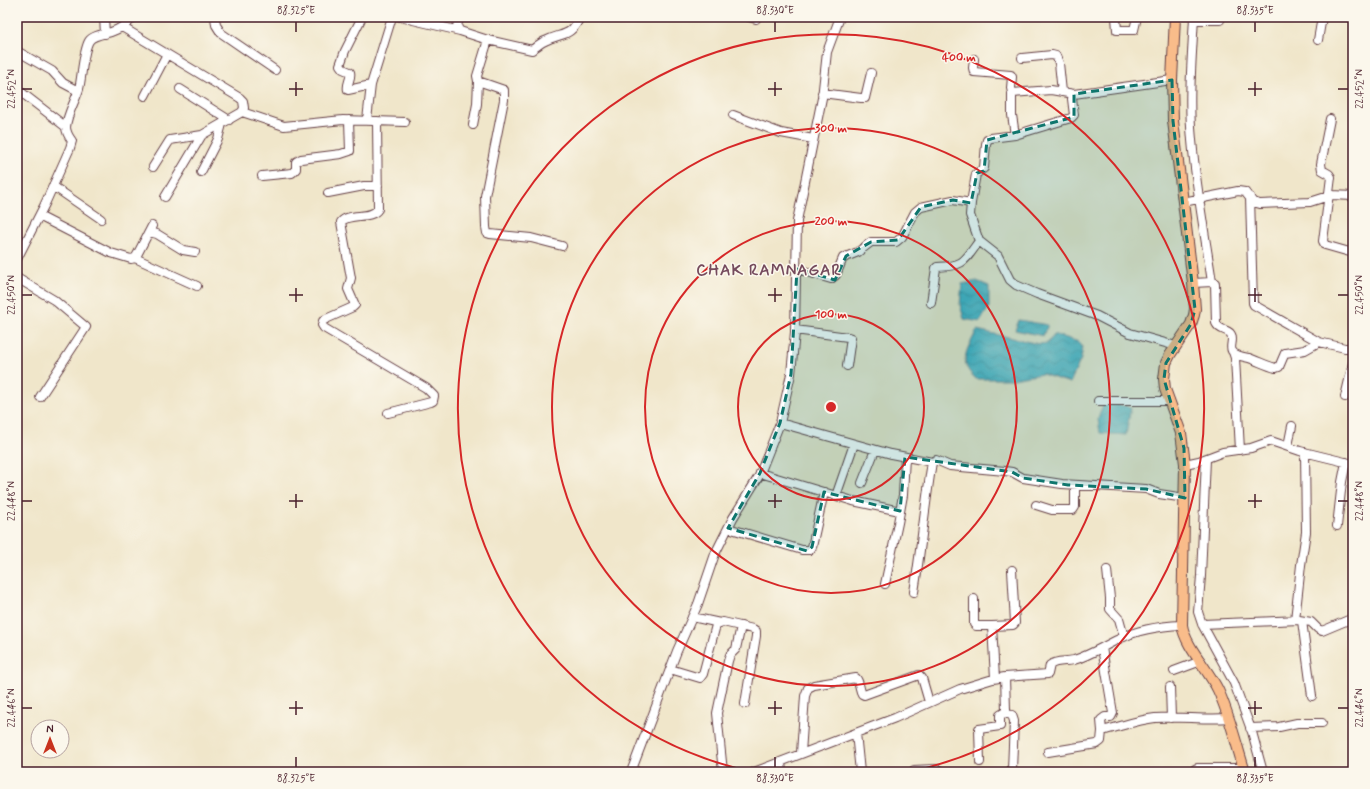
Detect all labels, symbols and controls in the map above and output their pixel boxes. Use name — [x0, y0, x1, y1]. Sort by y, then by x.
text: 88.325°E — [277, 4, 315, 18]
text: 88.330°E — [756, 4, 794, 18]
text: 88.335°E — [1237, 4, 1274, 18]
text: 400 m — [942, 50, 976, 66]
text: 22.452°N — [5, 69, 19, 109]
text: 22.452°N — [1353, 69, 1367, 109]
text: 300 m — [815, 121, 848, 137]
text: 200 m — [815, 214, 848, 230]
district label: CHAK RAMNAGAR — [696, 260, 842, 281]
text: 22.450°N — [5, 275, 19, 315]
text: 22.450°N — [1353, 275, 1367, 315]
text: 100 m — [815, 307, 848, 323]
centre of rings — [824, 400, 838, 414]
text: 22.448°N — [5, 481, 19, 521]
text: 22.448°N — [1353, 481, 1367, 521]
text: 22.446°N — [5, 688, 19, 728]
text: 22.446°N — [1353, 688, 1367, 728]
north arrow — [30, 719, 70, 759]
text: N — [46, 723, 54, 737]
text: 88.325°E — [277, 772, 315, 786]
text: 88.330°E — [756, 772, 794, 786]
text: 88.335°E — [1237, 772, 1274, 786]

